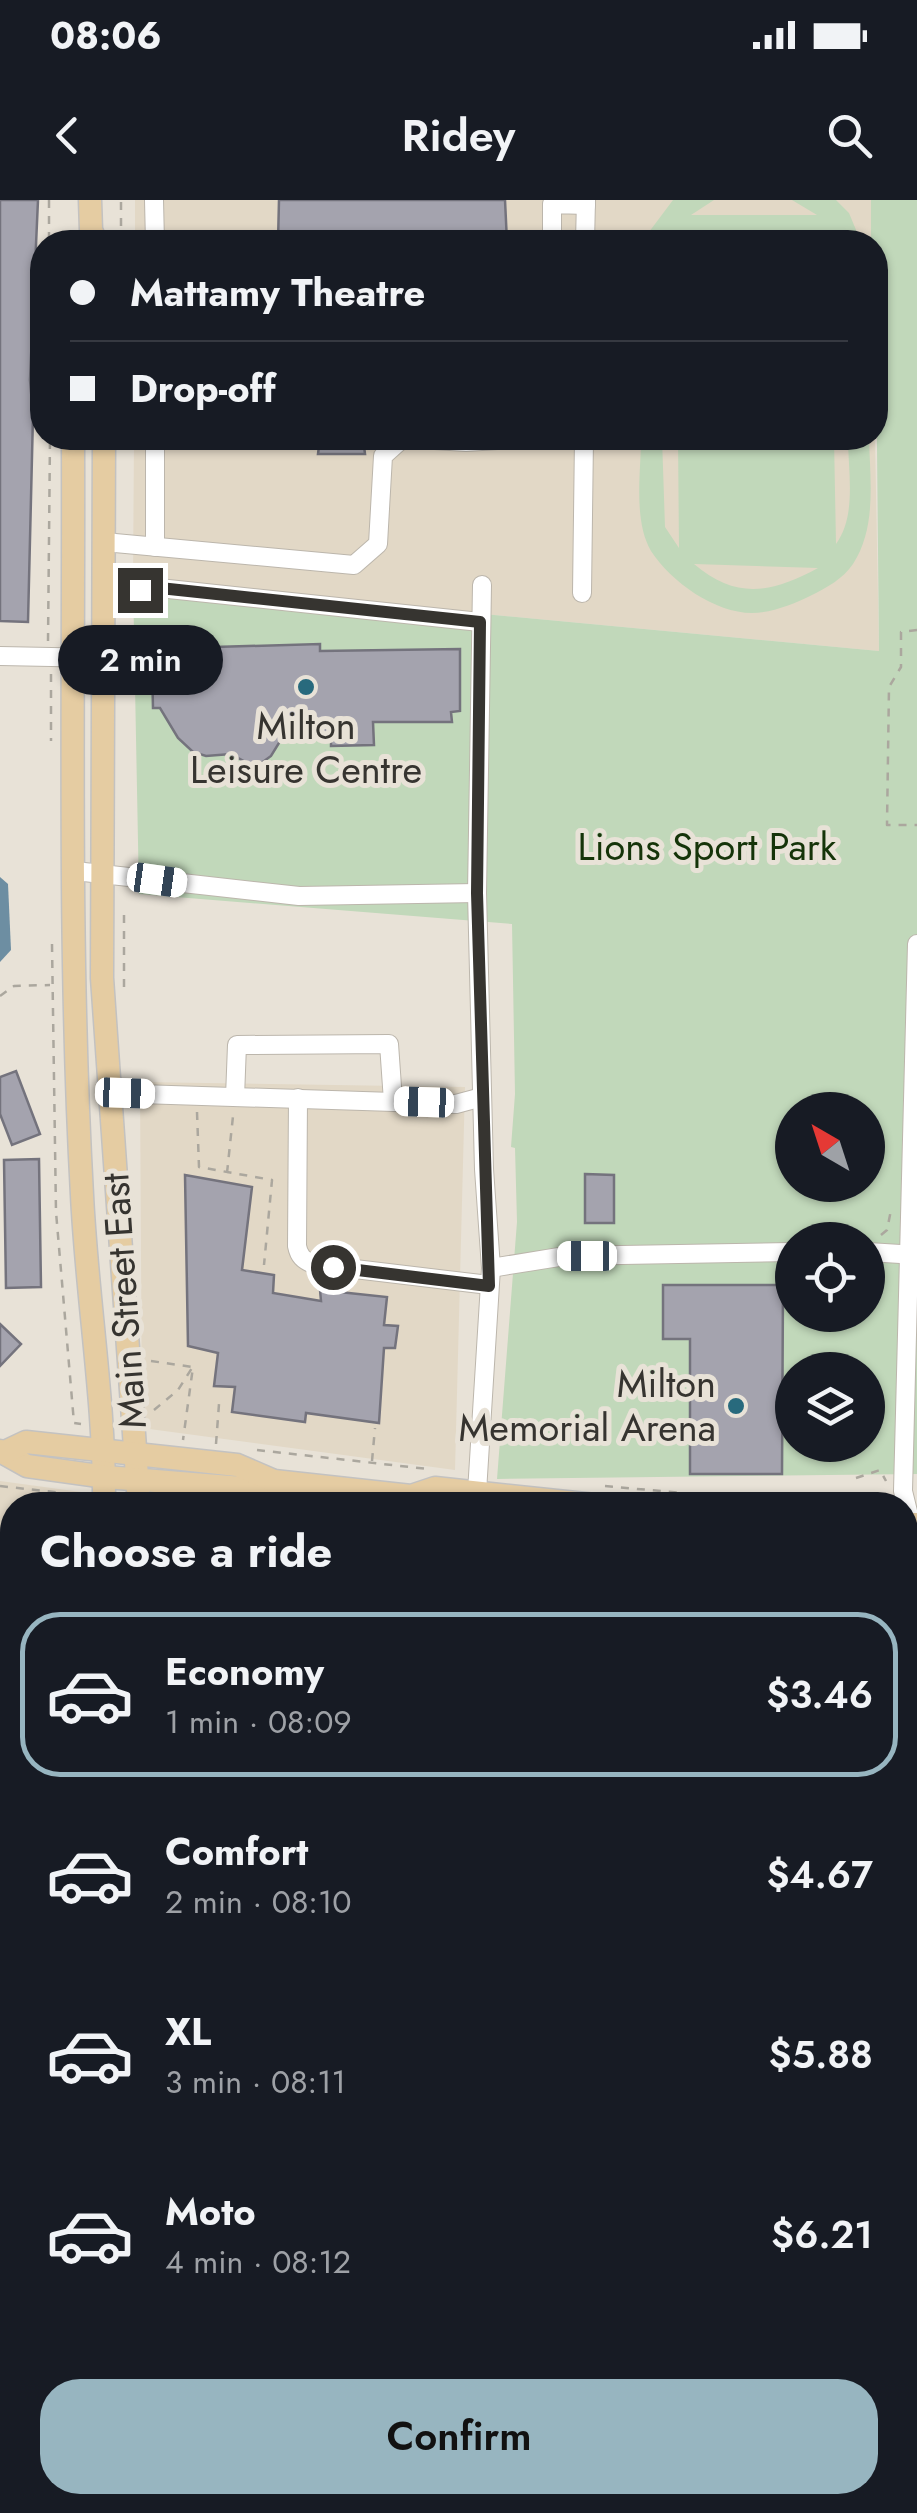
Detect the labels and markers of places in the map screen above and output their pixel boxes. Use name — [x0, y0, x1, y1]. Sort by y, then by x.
marker: Milton Leisure Centre — [295, 676, 317, 698]
place label: Milton Leisure Centre — [190, 698, 422, 797]
place label: Milton Memorial Arena — [459, 1356, 716, 1455]
marker: Milton Memorial Arena — [725, 1395, 747, 1417]

